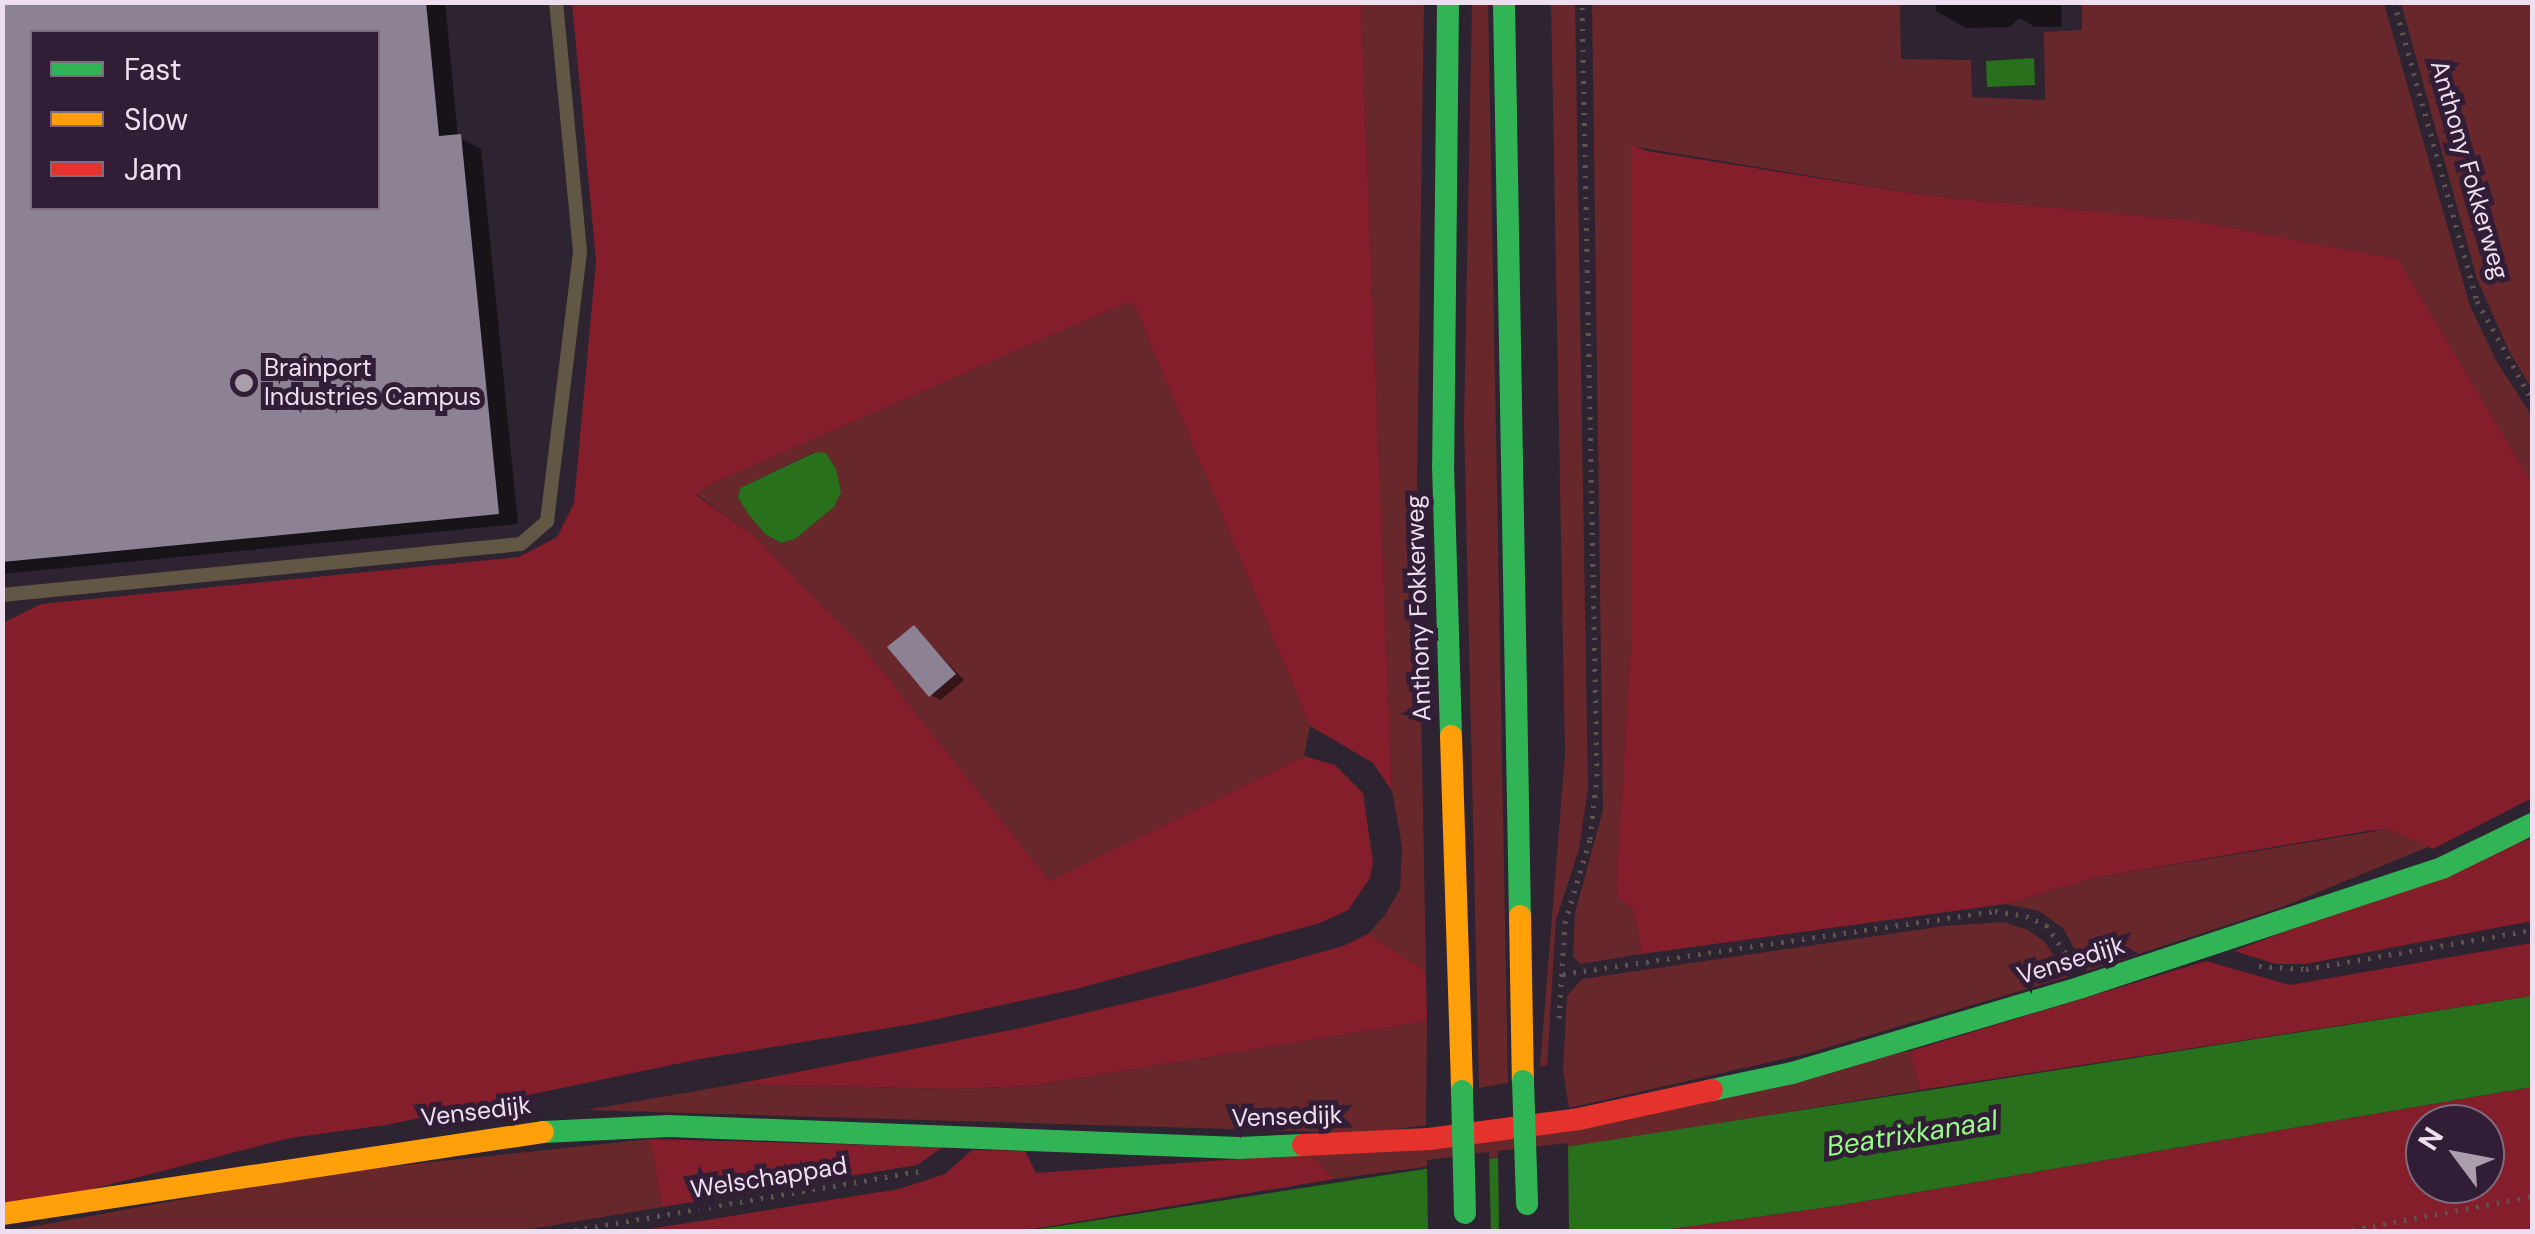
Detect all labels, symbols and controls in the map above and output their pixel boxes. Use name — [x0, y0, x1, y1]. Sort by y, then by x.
legend — [30, 30, 380, 210]
text: Fast — [124, 50, 182, 89]
street label: Anthony Fokkerweg — [2423, 57, 2515, 283]
text: Slow — [124, 100, 188, 139]
text: Jam — [124, 150, 182, 189]
place label: Brainport Industries Campus — [264, 354, 481, 413]
marker: Brainport Industries Campus — [233, 372, 255, 394]
street label: Anthony Fokkerweg — [1400, 494, 1438, 722]
street label: Vensedijk — [2014, 930, 2128, 992]
street label: Vensedijk — [419, 1090, 533, 1134]
street label: Vensedijk — [1231, 1100, 1343, 1134]
water label: Beatrixkanaal — [1824, 1104, 2000, 1164]
north arrow — [2405, 1104, 2505, 1204]
text: N — [2410, 1120, 2452, 1157]
street label: Welschappad — [689, 1151, 849, 1205]

